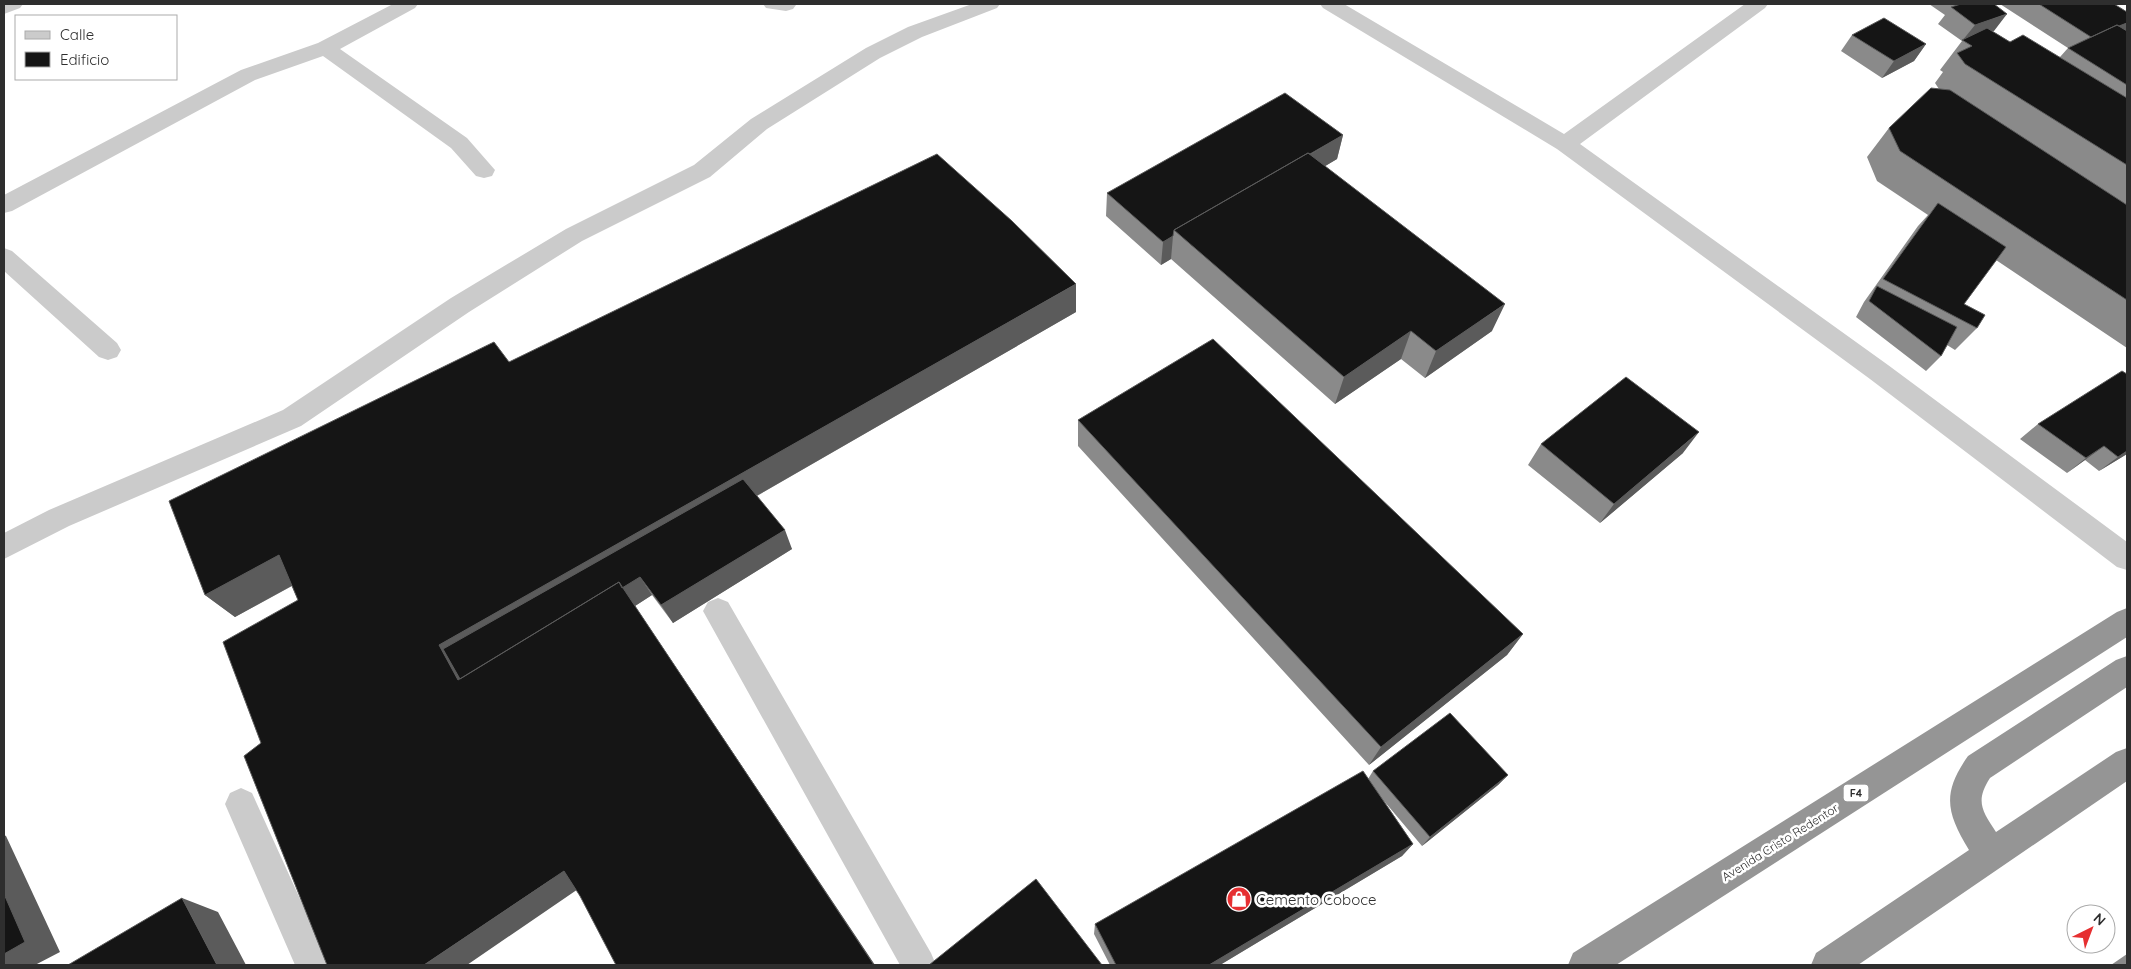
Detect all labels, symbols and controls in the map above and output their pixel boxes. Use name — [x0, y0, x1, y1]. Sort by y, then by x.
legend — [15, 15, 178, 80]
text: Calle — [60, 25, 94, 44]
text: Edificio — [60, 50, 109, 69]
road number: F4 — [1844, 784, 1868, 801]
street label: Avenida Cristo Redentor — [1719, 800, 1841, 884]
shop icon: Cemento Coboce — [1226, 886, 1252, 912]
place label: Cemento Coboce — [1256, 890, 1377, 909]
north arrow — [2066, 904, 2116, 954]
text: N — [2090, 909, 2110, 929]

